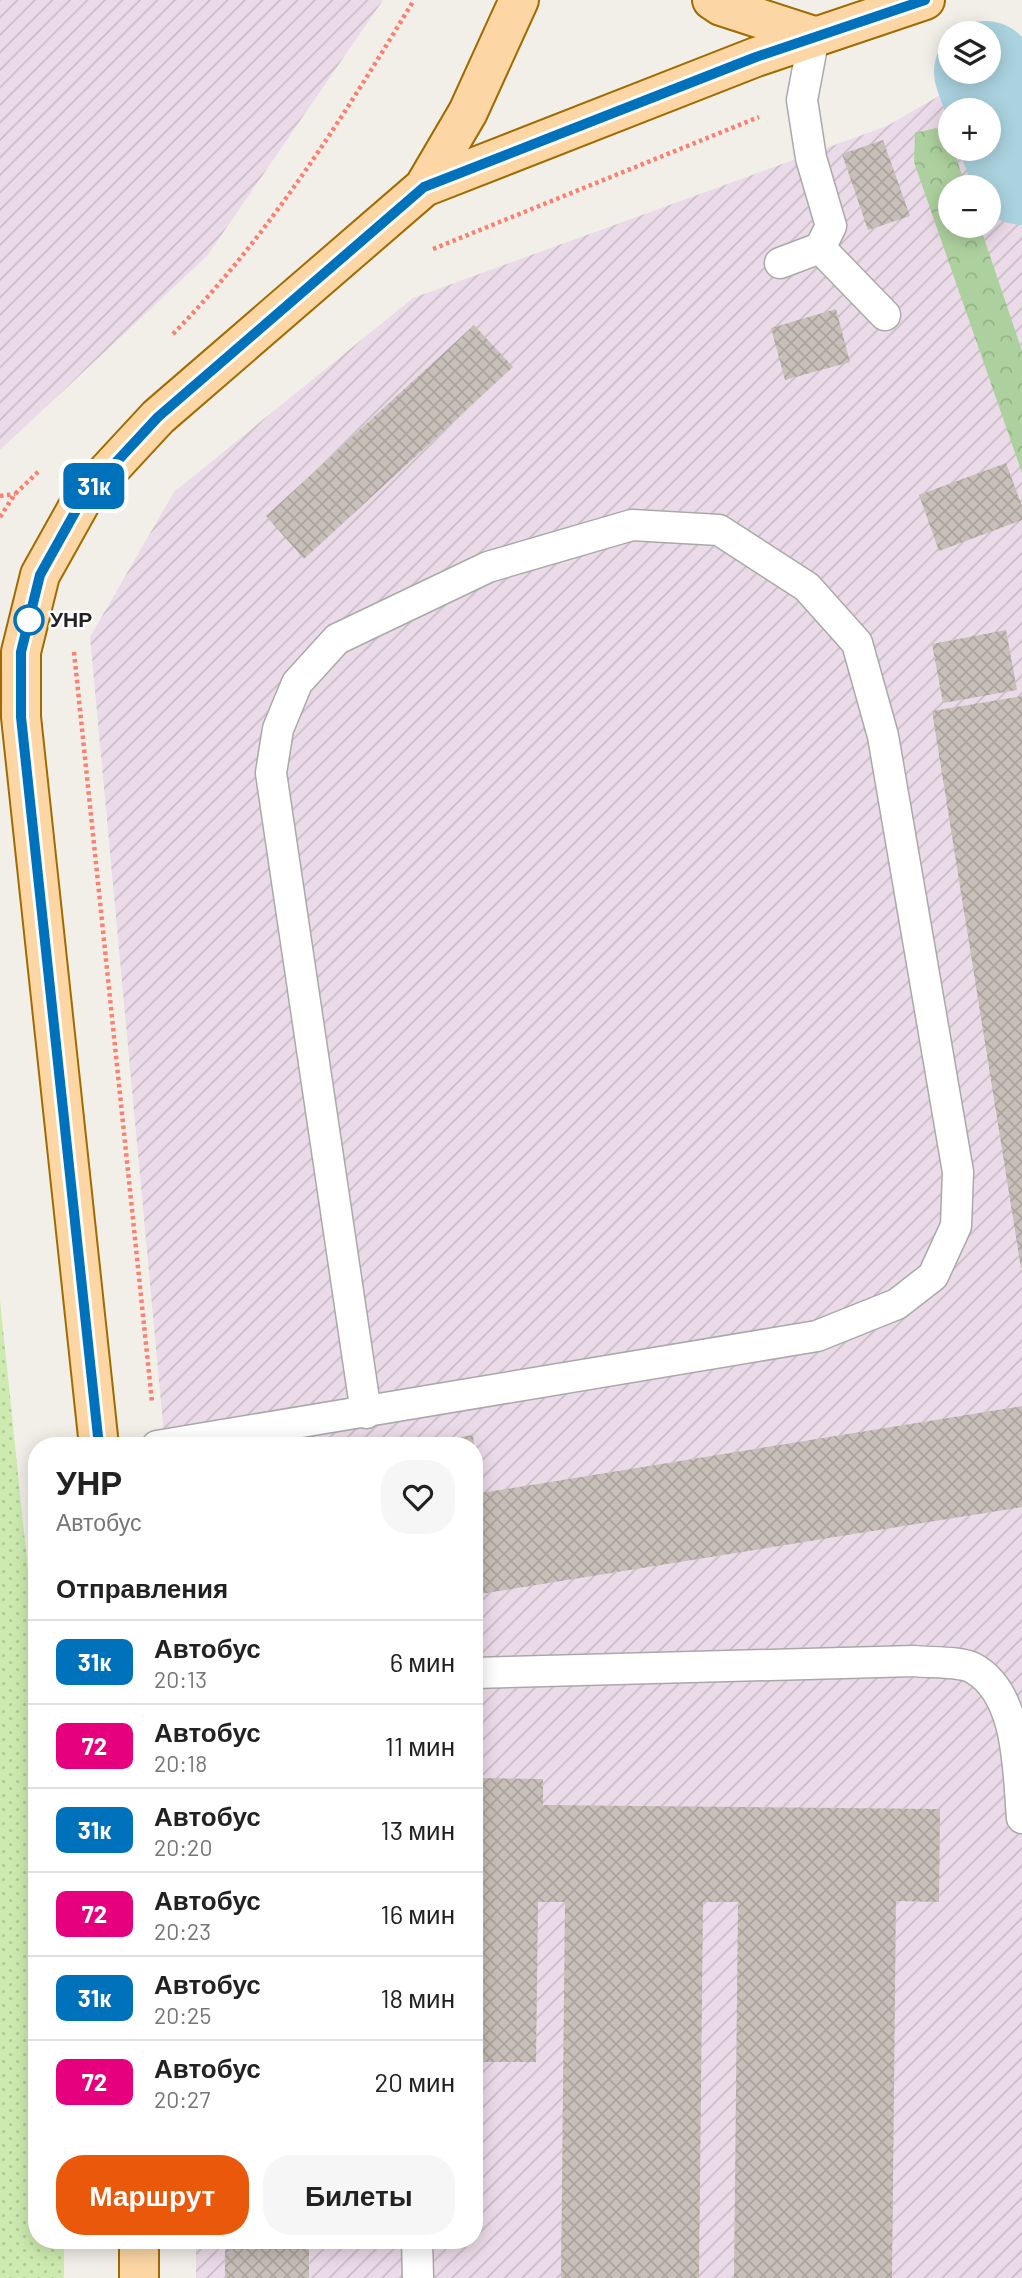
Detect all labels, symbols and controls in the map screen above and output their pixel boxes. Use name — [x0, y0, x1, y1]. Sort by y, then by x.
map controls — [938, 21, 1001, 238]
button: layers — [938, 21, 1001, 84]
button: + — [938, 98, 1001, 161]
button: − — [938, 175, 1001, 238]
line badge: 31к — [54, 463, 134, 509]
text: 31к — [77, 471, 111, 500]
marker: УНР — [14, 605, 44, 635]
place label: УНР — [50, 606, 92, 631]
button: heart — [381, 1460, 455, 1534]
text: УНР — [56, 1462, 122, 1502]
text: Автобус — [56, 1508, 142, 1536]
text: Отправления — [56, 1572, 228, 1603]
text: Автобус — [154, 1632, 261, 1663]
text: 6 мин — [390, 1646, 455, 1677]
text: 31к — [78, 1647, 111, 1676]
text: 20:13 — [154, 1665, 207, 1693]
text: Автобус — [154, 1716, 261, 1747]
text: 11 мин — [385, 1730, 455, 1761]
text: 72 — [82, 1731, 107, 1760]
text: 20:18 — [154, 1749, 207, 1777]
text: Автобус — [154, 1800, 261, 1831]
text: 13 мин — [381, 1814, 455, 1845]
text: 31к — [78, 1815, 111, 1844]
text: 20:20 — [154, 1833, 212, 1861]
text: Автобус — [154, 1884, 261, 1915]
text: 16 мин — [381, 1898, 455, 1929]
text: 72 — [82, 1899, 107, 1928]
text: 20:23 — [154, 1917, 211, 1945]
text: Автобус — [154, 1968, 261, 1999]
text: 18 мин — [380, 1982, 455, 2013]
text: 31к — [78, 1983, 111, 2012]
text: 20:25 — [154, 2001, 211, 2029]
text: Автобус — [154, 2052, 261, 2083]
text: 20 мин — [374, 2066, 455, 2097]
text: 72 — [82, 2067, 107, 2096]
text: 20:27 — [154, 2085, 210, 2113]
button: Маршрут — [56, 2155, 249, 2235]
button: Билеты — [263, 2155, 455, 2235]

